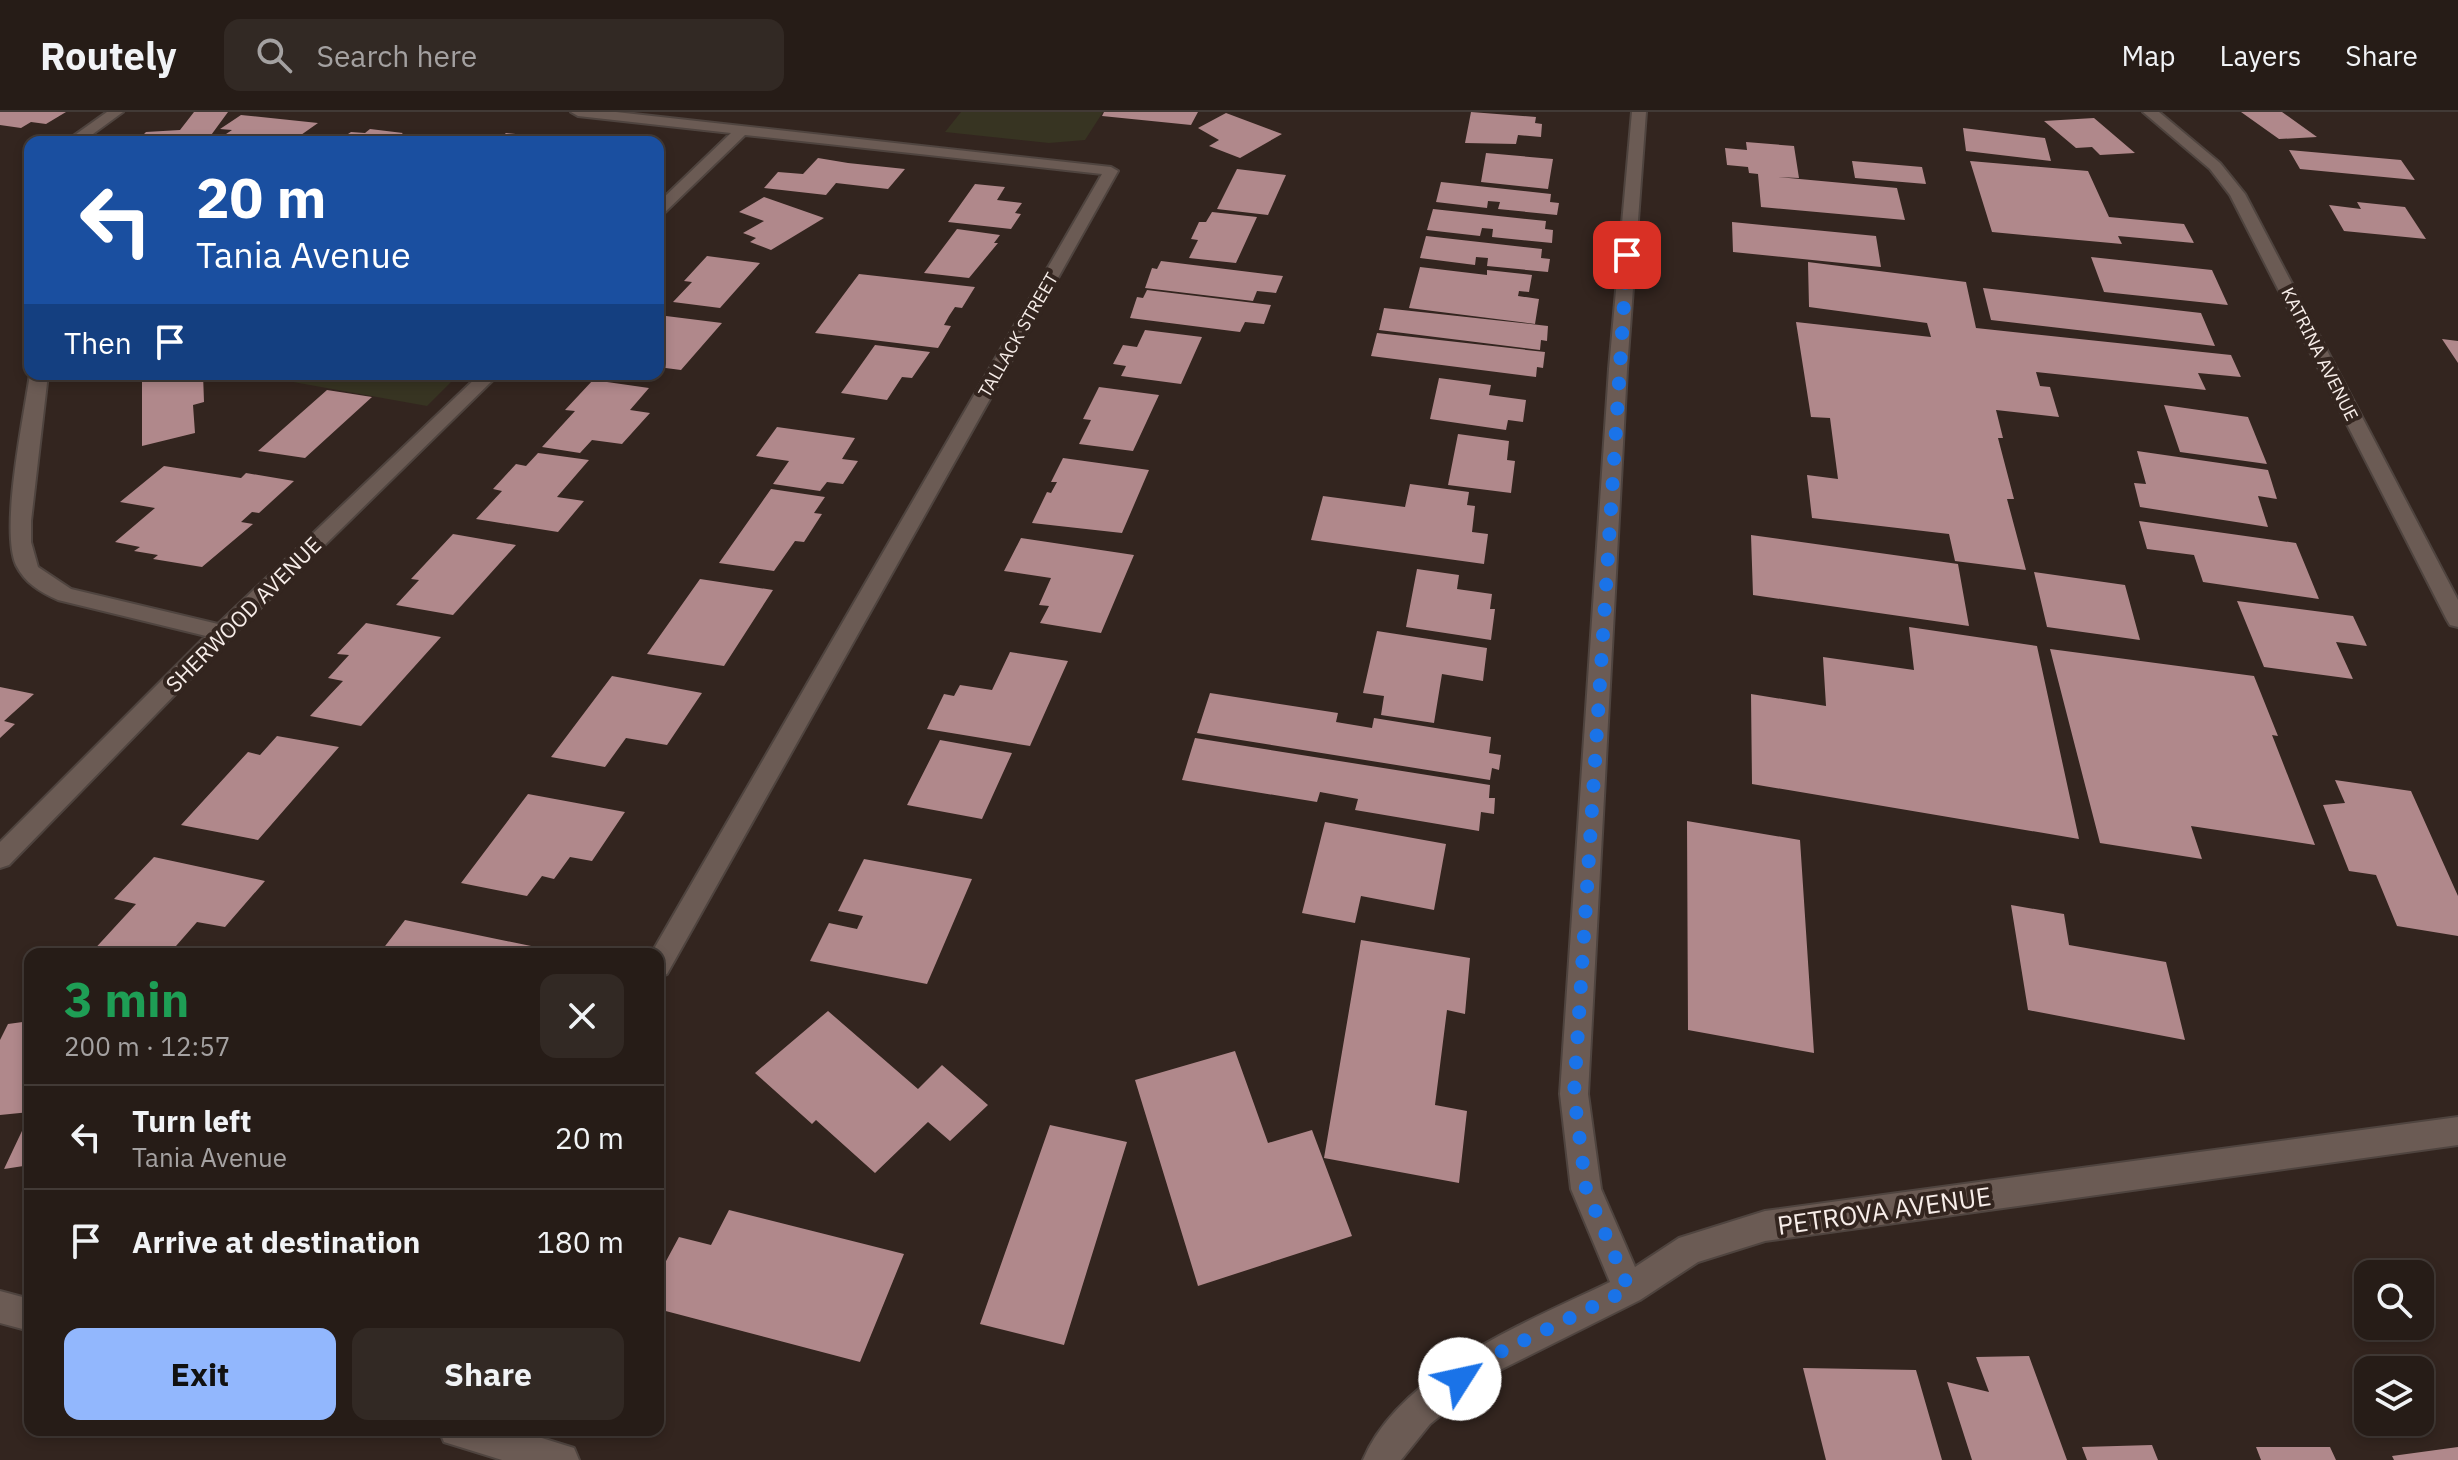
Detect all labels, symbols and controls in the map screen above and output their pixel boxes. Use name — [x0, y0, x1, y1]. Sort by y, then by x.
search box — [224, 19, 784, 91]
text: Routely — [40, 31, 176, 80]
icon: search — [252, 33, 296, 77]
text: Search here — [316, 36, 477, 75]
text: Map — [2121, 37, 2175, 74]
text: Layers — [2219, 37, 2301, 74]
text: Share — [2345, 37, 2418, 74]
text: 20 m — [196, 161, 326, 233]
icon: left — [64, 168, 168, 272]
pin — [1593, 221, 1661, 289]
text: Tania Avenue — [196, 231, 411, 278]
icon: arrive — [1605, 233, 1649, 277]
street label: TALLACK STREET — [973, 268, 1063, 402]
street label: KATRINA AVENUE — [2276, 283, 2364, 425]
icon: arrive — [148, 320, 192, 364]
text: Then — [64, 323, 132, 362]
street label: SHERWOOD AVENUE — [159, 530, 327, 698]
text: 3 min — [64, 968, 189, 1030]
button: close — [540, 974, 624, 1058]
text: 200 m · 12:57 — [64, 1029, 230, 1063]
text: Turn left — [132, 1101, 251, 1140]
icon: left — [64, 1115, 108, 1159]
text: 20 m — [555, 1118, 624, 1157]
text: Tania Avenue — [132, 1140, 287, 1174]
street label: PETROVA AVENUE — [1775, 1178, 1993, 1242]
icon: arrive — [64, 1219, 108, 1263]
text: Arrive at destination — [132, 1222, 420, 1261]
text: 180 m — [537, 1222, 624, 1261]
map controls — [2354, 1260, 2434, 1436]
button: search — [2354, 1260, 2434, 1340]
button: Exit — [64, 1328, 336, 1420]
button: Share — [352, 1328, 624, 1420]
position arrow — [1418, 1337, 1502, 1421]
button: layers — [2354, 1356, 2434, 1436]

